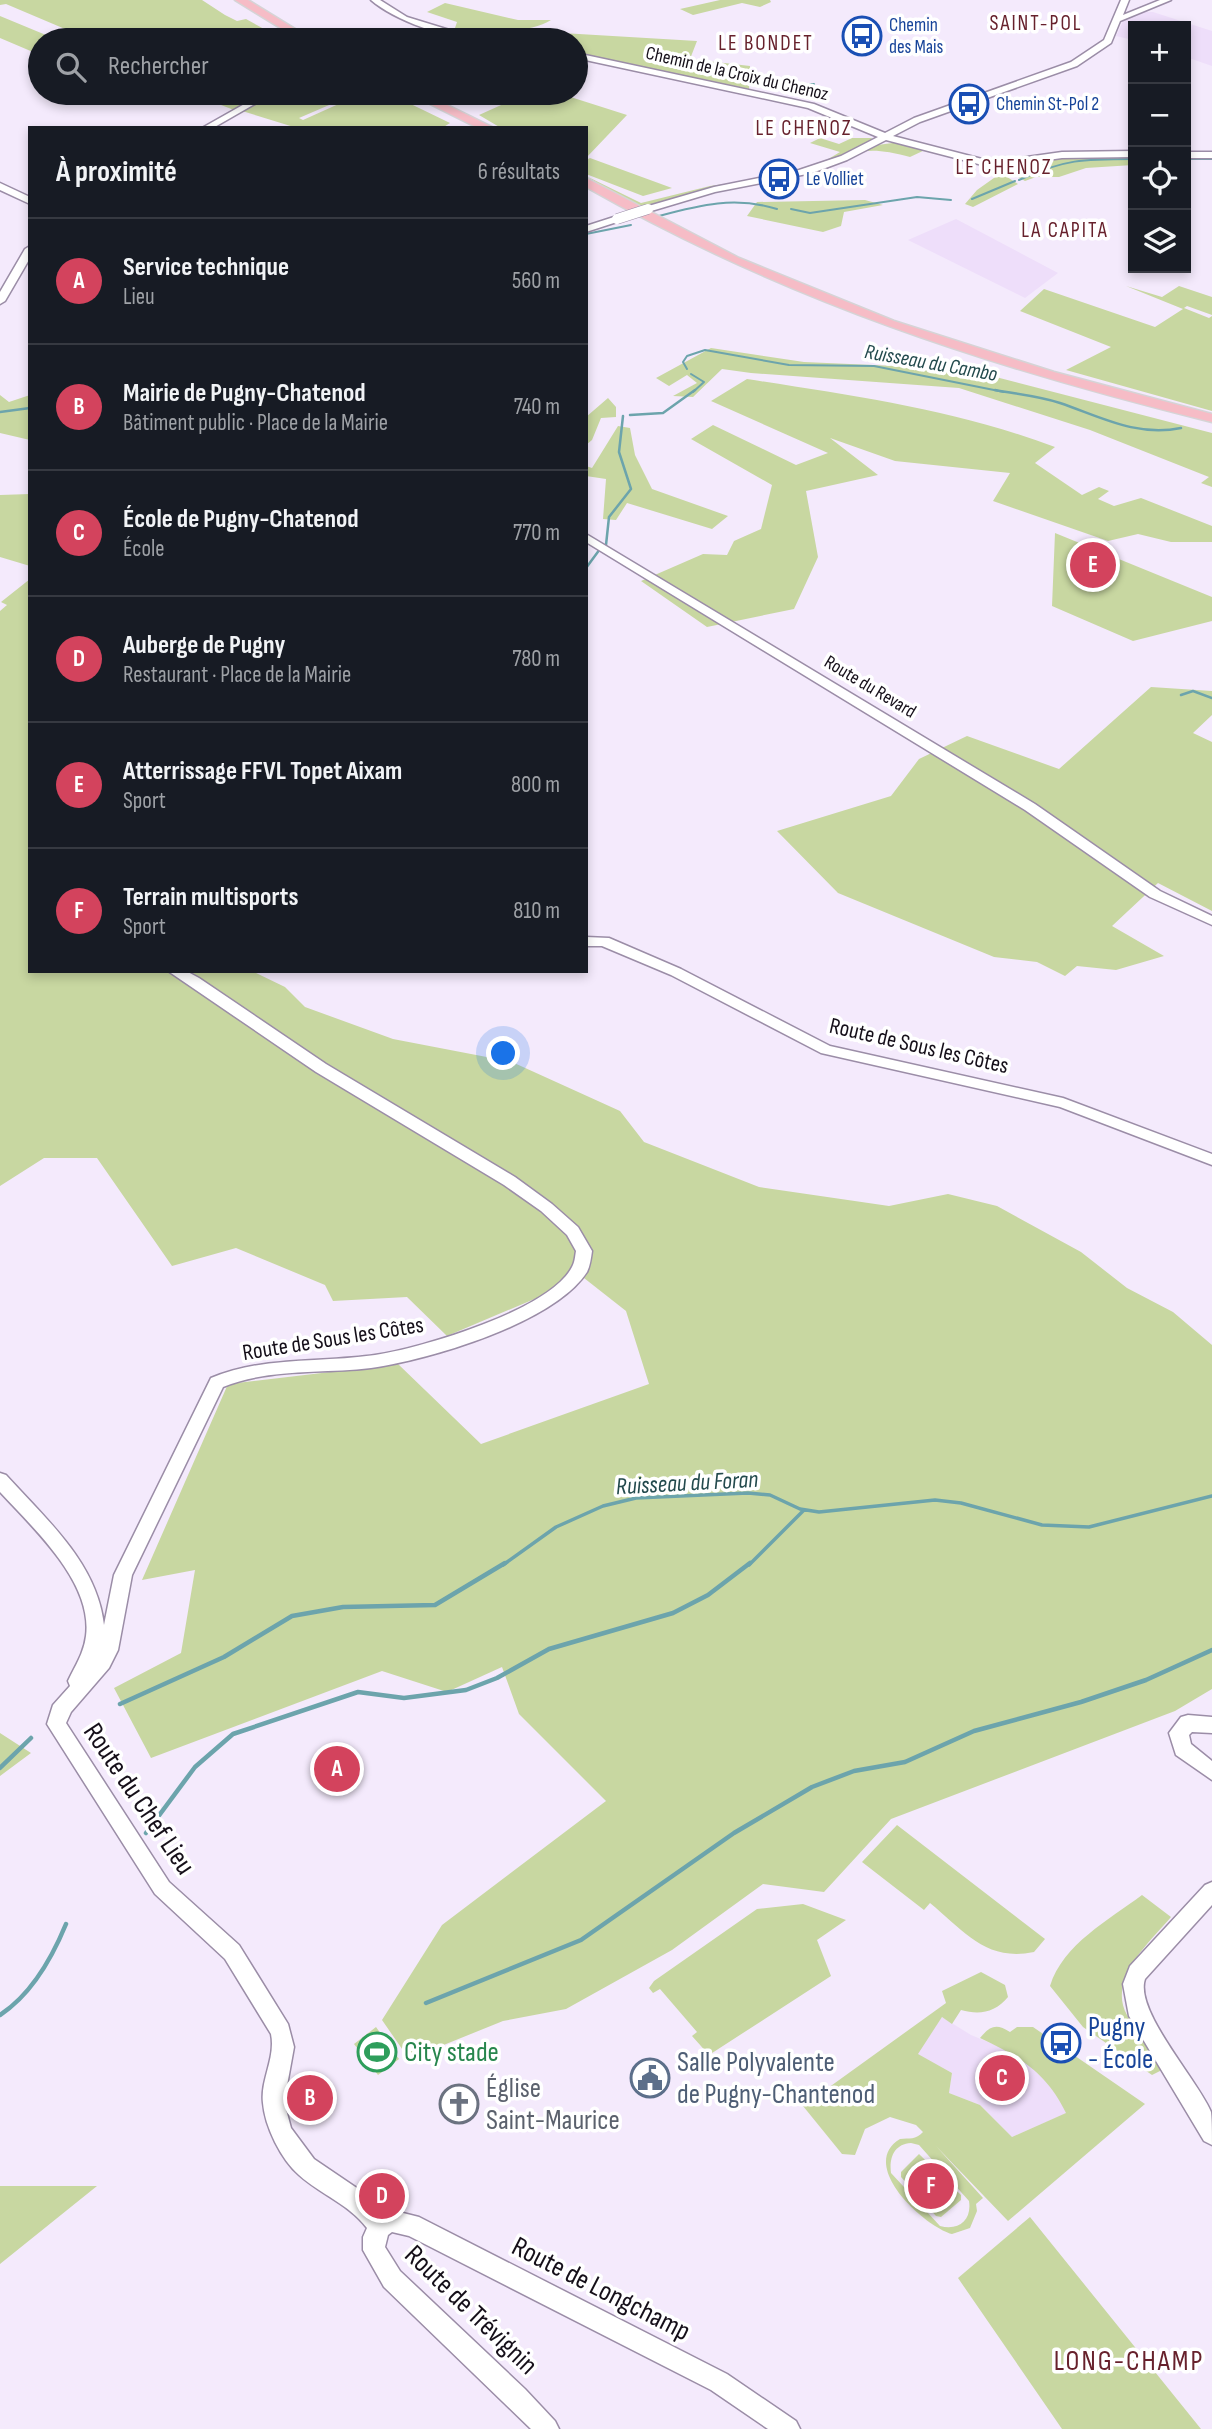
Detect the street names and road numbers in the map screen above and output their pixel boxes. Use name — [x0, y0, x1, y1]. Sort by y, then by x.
street label: Chemin de la Croix du Chenoz — [643, 42, 831, 106]
street label: Route du Revard — [820, 651, 920, 723]
street label: Route de Sous les Côtes — [827, 1012, 1011, 1080]
street label: Route de Sous les Côtes — [240, 1311, 426, 1367]
street label: Route du Chef Lieu — [76, 1717, 202, 1881]
street label: Route de Longchamp — [506, 2230, 696, 2348]
street label: Route de Trévignin — [398, 2239, 544, 2381]

